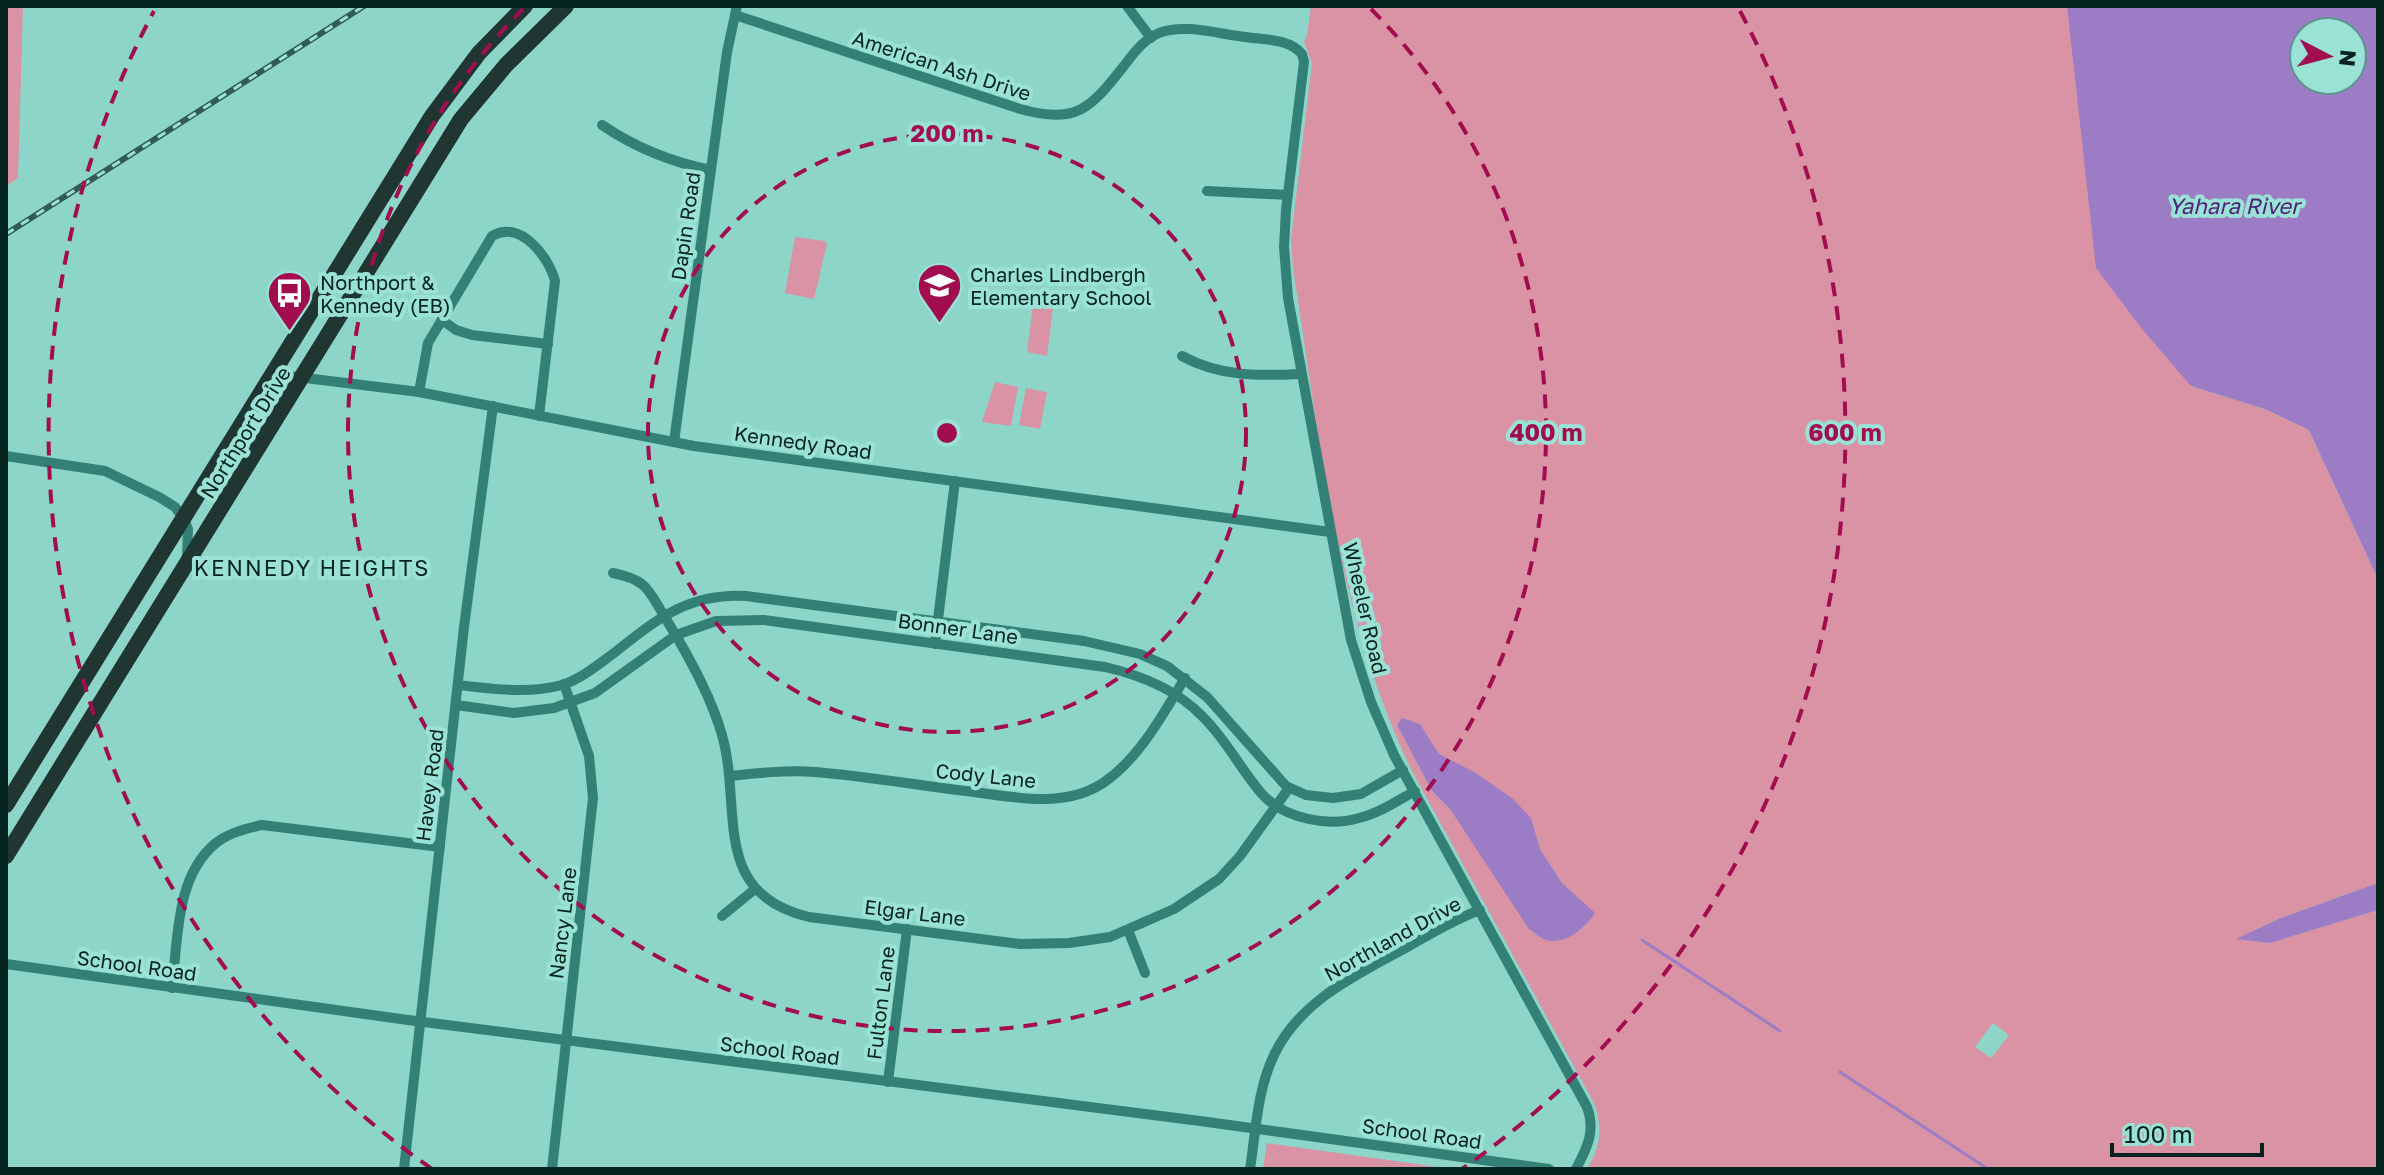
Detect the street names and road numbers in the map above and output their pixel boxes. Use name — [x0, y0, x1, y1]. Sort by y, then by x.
street label: American Ash Drive — [850, 25, 1034, 105]
street label: Dapin Road — [666, 170, 704, 282]
street label: Northport Drive — [195, 362, 295, 502]
street label: Kennedy Road — [733, 420, 873, 464]
street label: Wheeler Road — [1339, 540, 1393, 676]
street label: Bonner Lane — [896, 608, 1020, 648]
street label: Havey Road — [410, 727, 448, 843]
street label: Cody Lane — [935, 758, 1037, 792]
street label: Nancy Lane — [543, 866, 581, 980]
street label: Northland Drive — [1319, 891, 1465, 985]
street label: Elgar Lane — [863, 894, 967, 930]
street label: School Road — [76, 945, 198, 985]
street label: Fulton Lane — [861, 945, 899, 1061]
street label: School Road — [719, 1031, 841, 1069]
street label: School Road — [1361, 1113, 1483, 1153]

